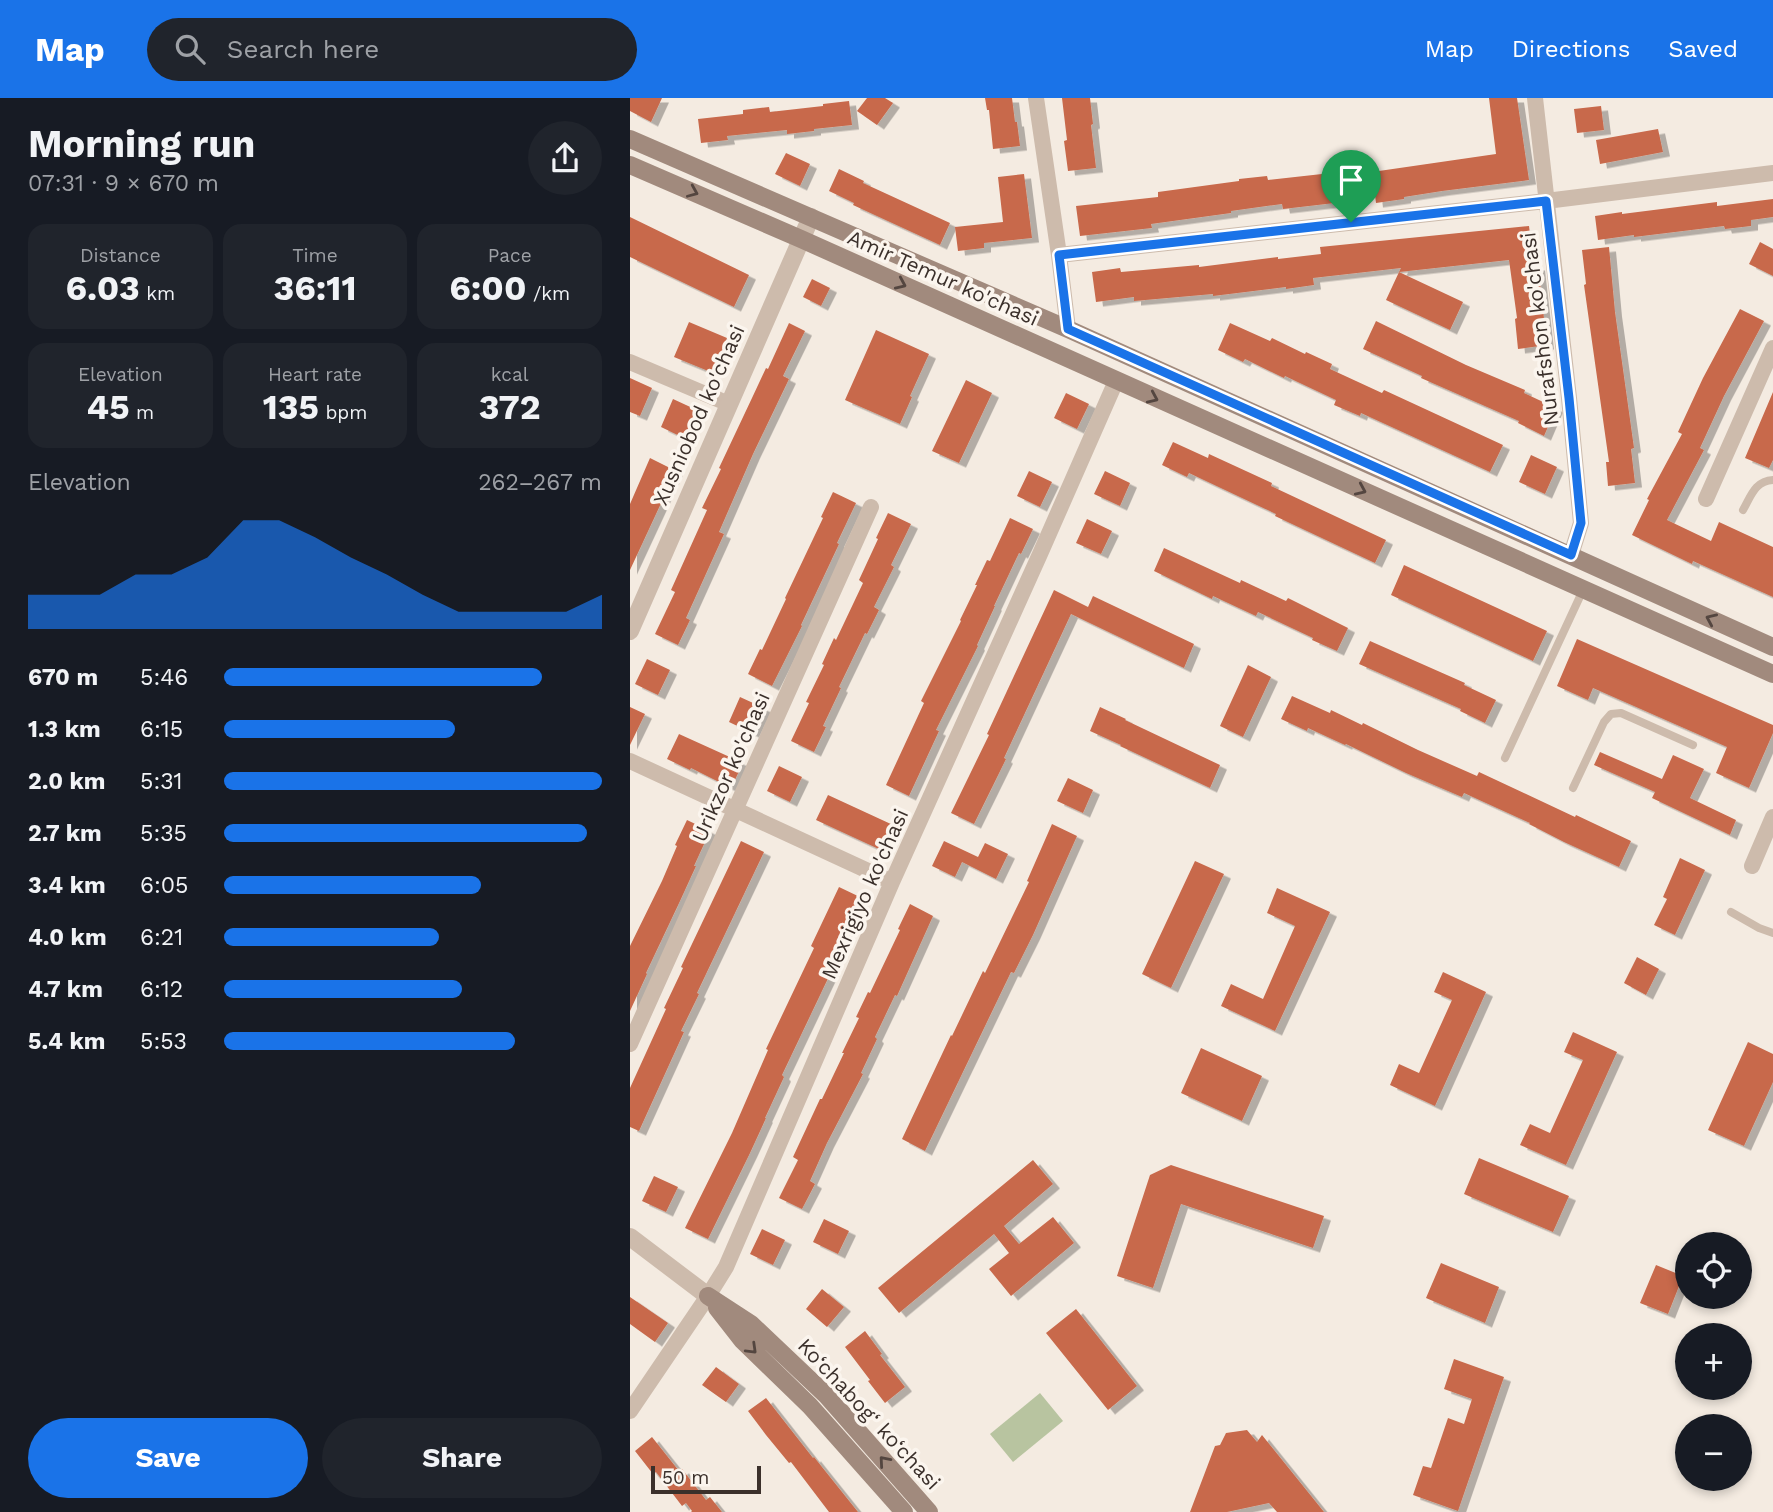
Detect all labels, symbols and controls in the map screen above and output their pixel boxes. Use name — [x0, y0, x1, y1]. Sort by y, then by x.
search box — [147, 18, 637, 81]
text: Map — [35, 30, 105, 69]
icon: search — [171, 30, 209, 68]
text: Search here — [227, 34, 379, 64]
text: Map — [1425, 35, 1474, 63]
text: Directions — [1512, 35, 1630, 63]
text: Saved — [1668, 35, 1738, 63]
button: share — [528, 121, 602, 195]
text: Morning run — [28, 122, 255, 166]
pin — [1321, 150, 1381, 222]
icon: arrive — [1332, 161, 1370, 199]
text: 07:31 · 9 × 670 m — [28, 170, 219, 197]
one-way arrow — [685, 184, 698, 198]
street label: Amir Temur ko'chasi — [844, 224, 1043, 331]
street label: Nurafshon ko'chasi — [1515, 231, 1564, 427]
text: Distance — [80, 244, 161, 267]
text: Time — [292, 244, 338, 267]
text: Pace — [488, 244, 532, 267]
text: 6.03 — [65, 267, 140, 309]
text: 36:11 — [273, 267, 357, 309]
text: 6:00 — [449, 267, 526, 309]
one-way arrow — [894, 276, 906, 290]
text: km — [140, 282, 175, 305]
text: /km — [526, 282, 570, 305]
street label: Xusniobod ko'chasi — [647, 321, 750, 509]
text: Elevation — [78, 363, 163, 386]
text: Heart rate — [268, 363, 362, 386]
text: kcal — [491, 363, 528, 386]
text: 45 — [87, 386, 130, 428]
text: 135 — [263, 386, 319, 428]
text: 372 — [479, 386, 541, 428]
one-way arrow — [1146, 390, 1158, 404]
text: m — [130, 401, 154, 424]
text: bpm — [319, 401, 367, 424]
text: Elevation — [28, 469, 131, 496]
text: 262–267 m — [478, 469, 602, 496]
one-way arrow — [1354, 482, 1366, 496]
one-way arrow — [1706, 613, 1718, 627]
text: 670 m — [28, 664, 98, 691]
text: 5:46 — [140, 664, 188, 691]
street label: Urikzor ko'chasi — [686, 688, 775, 846]
text: 1.3 km — [28, 716, 101, 743]
text: 6:15 — [140, 716, 183, 743]
text: 2.0 km — [28, 768, 106, 795]
text: 5:31 — [140, 768, 183, 795]
street label: Mexrigiyo ko'chasi — [816, 805, 913, 983]
text: 2.7 km — [28, 820, 102, 847]
text: 5:35 — [140, 820, 187, 847]
text: 3.4 km — [28, 872, 106, 899]
text: 6:05 — [140, 872, 188, 899]
text: 4.0 km — [28, 924, 107, 951]
text: 6:21 — [140, 924, 183, 951]
text: 4.7 km — [28, 976, 103, 1003]
text: 6:12 — [140, 976, 183, 1003]
text: 5.4 km — [28, 1028, 105, 1055]
text: 5:53 — [140, 1028, 187, 1055]
map controls — [1675, 1232, 1752, 1491]
button: locate — [1675, 1232, 1752, 1309]
button: + — [1675, 1323, 1752, 1400]
street label: Ko‘chabog‘ ko‘chasi — [793, 1333, 946, 1494]
one-way arrow — [743, 1341, 756, 1354]
button: − — [1675, 1414, 1752, 1491]
button: Save — [28, 1418, 308, 1498]
button: Share — [322, 1418, 602, 1498]
one-way arrow — [880, 1456, 892, 1469]
scale bar — [651, 1463, 761, 1495]
text: 50 m — [662, 1466, 709, 1489]

